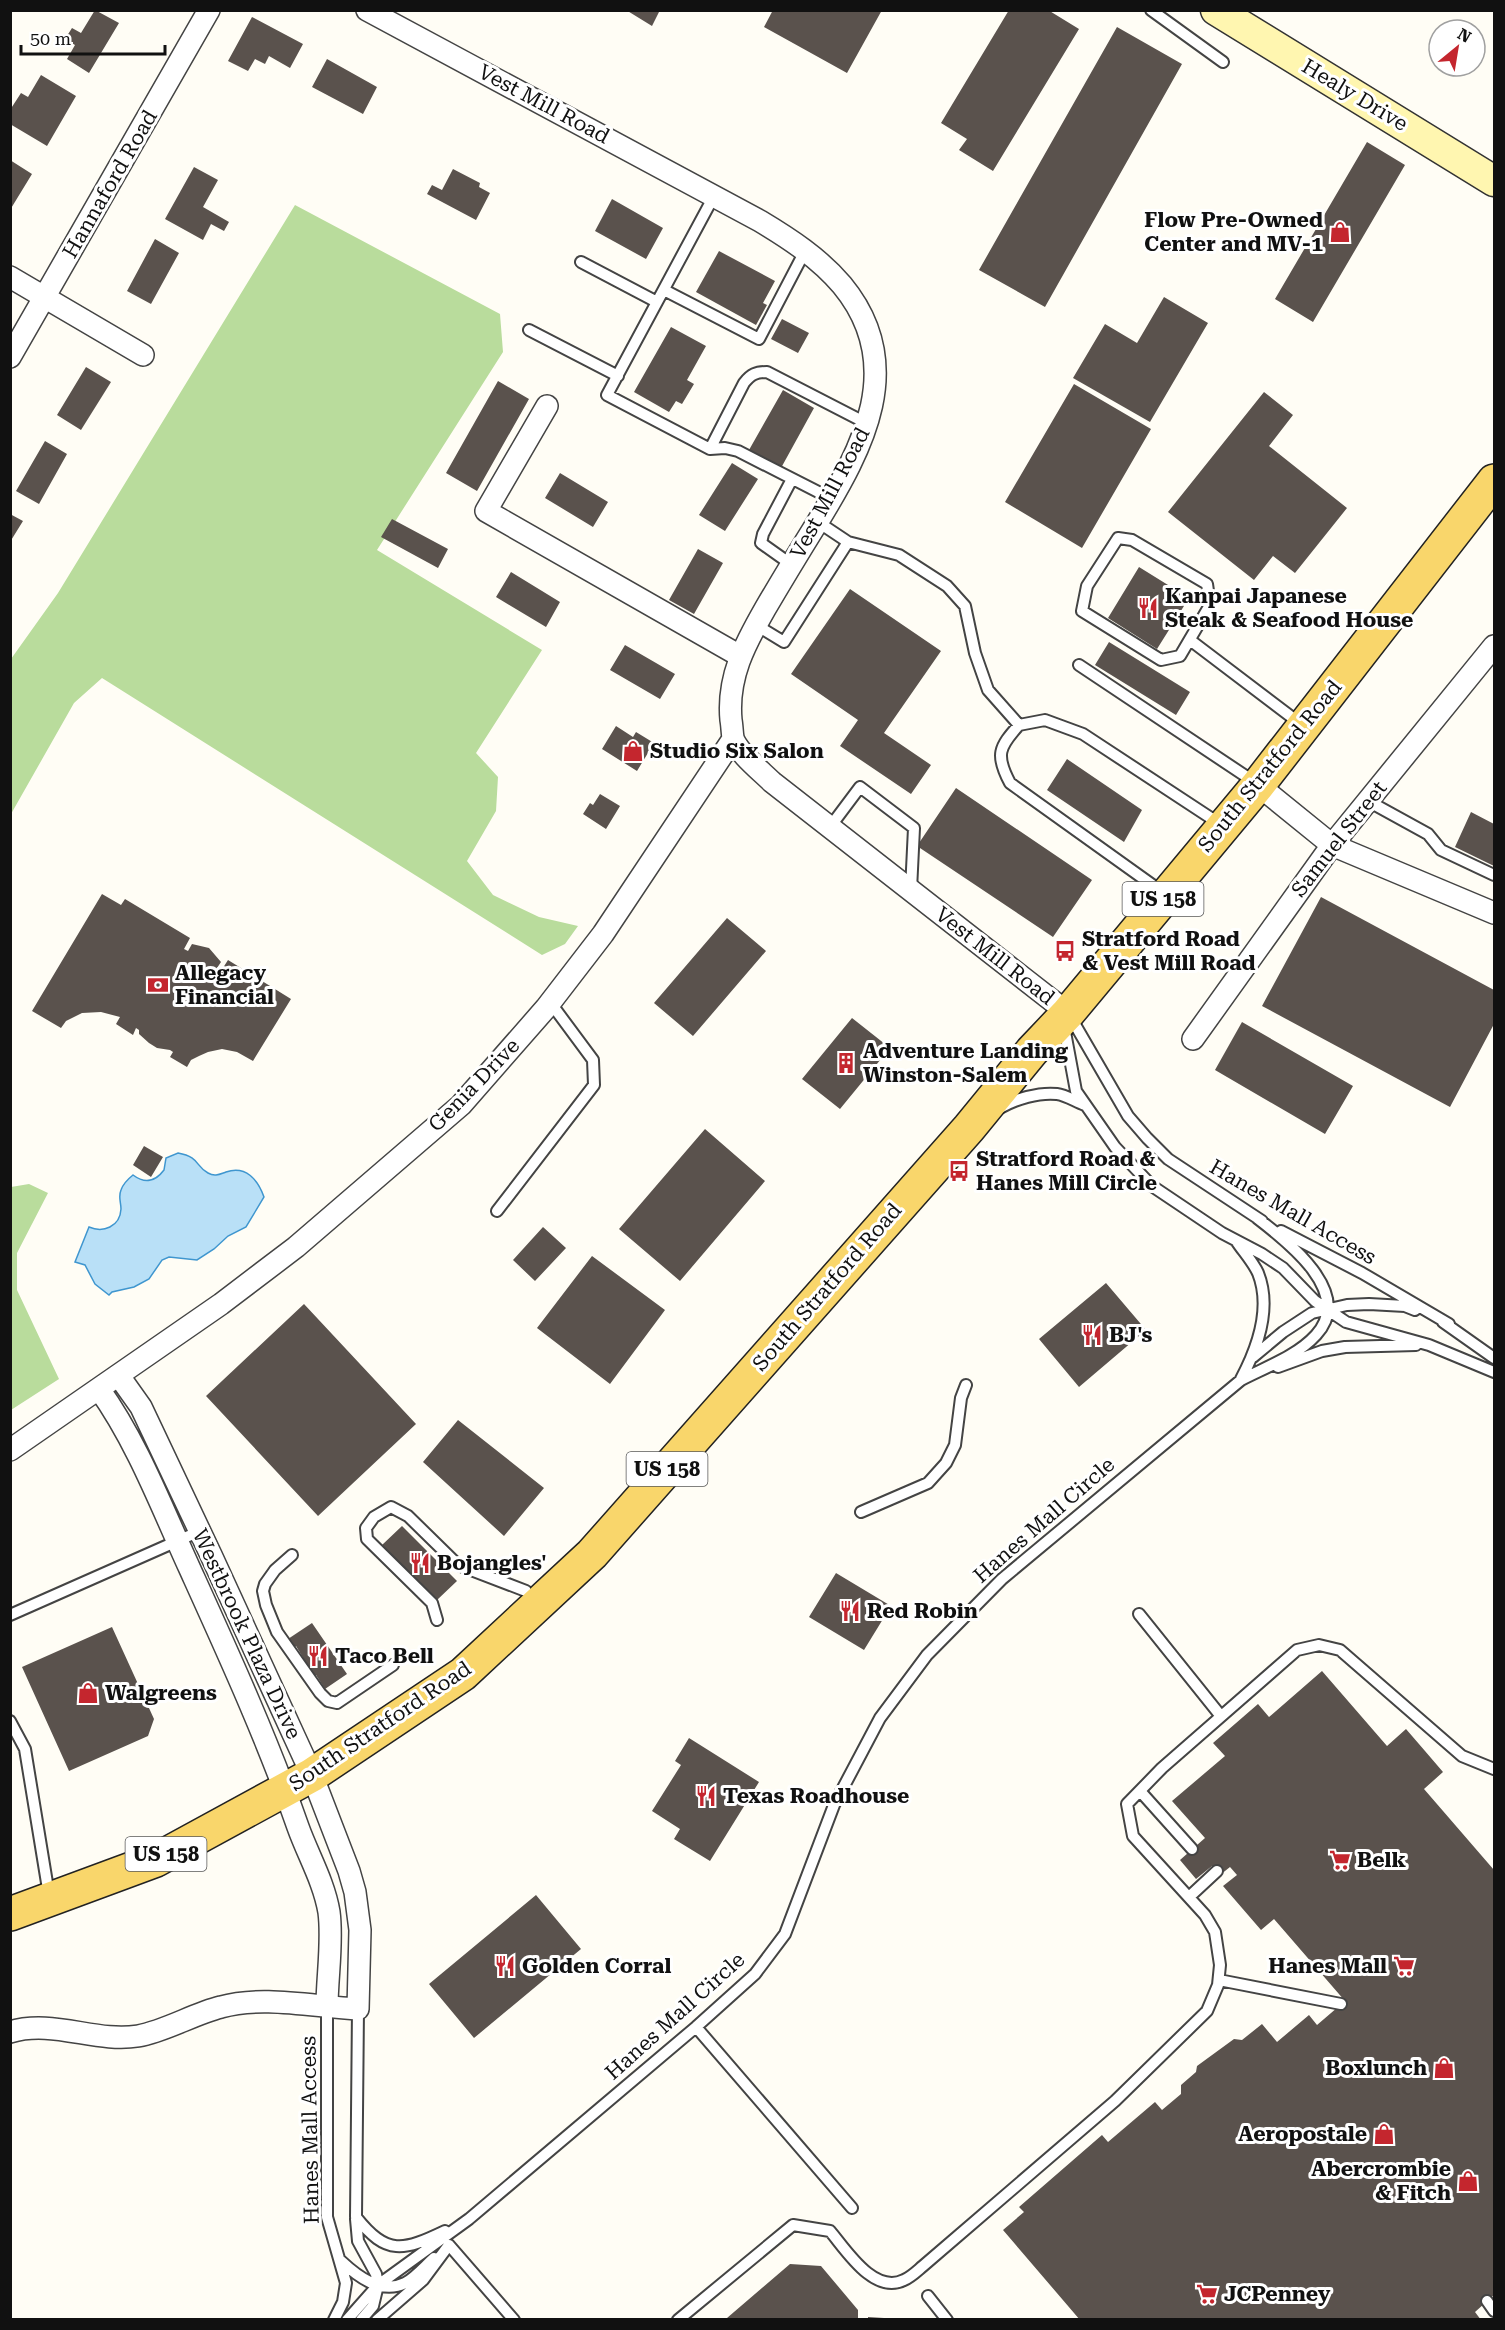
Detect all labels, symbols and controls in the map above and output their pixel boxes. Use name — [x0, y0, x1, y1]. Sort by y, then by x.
scale bar — [21, 18, 165, 56]
north arrow — [1427, 18, 1487, 78]
text: N — [1454, 24, 1474, 47]
text: 50 m — [30, 28, 71, 49]
street label: Healy Drive — [1298, 54, 1412, 136]
street label: Vest Mill Road — [474, 59, 614, 149]
street label: Hannaford Road — [58, 105, 162, 262]
place label: Flow Pre-Owned Center and MV-1 — [1144, 208, 1323, 256]
shop icon: Flow Pre-Owned Center and MV-1 — [1328, 220, 1352, 244]
street label: Vest Mill Road — [785, 423, 875, 563]
place label: Kanpai Japanese Steak & Seafood House — [1165, 584, 1413, 632]
restaurant icon: Kanpai Japanese Steak & Seafood House — [1136, 596, 1160, 620]
street label: South Stratford Road — [1193, 675, 1347, 857]
shop icon: Studio Six Salon — [621, 739, 645, 763]
place label: Studio Six Salon — [650, 739, 824, 763]
street label: Samuel Street — [1286, 776, 1392, 902]
road number: US 158 — [1122, 882, 1204, 916]
street label: Vest Mill Road — [931, 902, 1060, 1010]
place label: Stratford Road & Vest Mill Road — [1082, 927, 1256, 975]
bus stop icon: Stratford Road & Vest Mill Road — [1053, 939, 1077, 963]
place label: Allegacy Financial — [175, 961, 274, 1009]
bank icon: Allegacy Financial — [146, 973, 170, 997]
street label: Genia Drive — [424, 1033, 524, 1137]
place label: Adventure Landing Winston-Salem — [863, 1039, 1068, 1087]
building icon: Adventure Landing Winston-Salem — [834, 1051, 858, 1075]
place label: Stratford Road & Hanes Mill Circle — [976, 1147, 1157, 1195]
street label: Hanes Mall Access — [1206, 1155, 1380, 1269]
bus stop icon: Stratford Road & Hanes Mill Circle — [947, 1159, 971, 1183]
street label: South Stratford Road — [748, 1198, 907, 1376]
restaurant icon: BJ's — [1080, 1323, 1104, 1347]
place label: BJ's — [1109, 1323, 1153, 1347]
road number: US 158 — [626, 1452, 708, 1486]
street label: Hanes Mall Circle — [969, 1452, 1119, 1588]
street label: Westbrook Plaza Drive — [188, 1525, 306, 1743]
restaurant icon: Bojangles' — [408, 1551, 432, 1575]
place label: Bojangles' — [437, 1551, 547, 1575]
restaurant icon: Red Robin — [838, 1599, 862, 1623]
place label: Red Robin — [867, 1599, 978, 1623]
restaurant icon: Taco Bell — [306, 1644, 330, 1668]
place label: Taco Bell — [335, 1644, 434, 1668]
street label: South Stratford Road — [285, 1656, 476, 1796]
shop icon: Walgreens — [76, 1681, 100, 1705]
place label: Walgreens — [105, 1681, 217, 1705]
restaurant icon: Texas Roadhouse — [694, 1784, 718, 1808]
place label: Texas Roadhouse — [723, 1784, 909, 1808]
road number: US 158 — [126, 1837, 207, 1871]
supermarket icon: Belk — [1328, 1848, 1352, 1872]
place label: Belk — [1357, 1848, 1406, 1872]
street label: Hanes Mall Circle — [601, 1947, 749, 2085]
restaurant icon: Golden Corral — [493, 1954, 517, 1978]
place label: Golden Corral — [522, 1954, 671, 1978]
place label: Hanes Mall — [1268, 1954, 1387, 1978]
supermarket icon: Hanes Mall — [1392, 1954, 1416, 1978]
street label: Hanes Mall Access — [296, 2036, 324, 2224]
place label: Boxlunch — [1325, 2056, 1427, 2080]
shop icon: Boxlunch — [1432, 2056, 1456, 2080]
place label: Aeropostale — [1238, 2122, 1367, 2146]
shop icon: Aeropostale — [1372, 2122, 1396, 2146]
place label: Abercrombie & Fitch — [1311, 2157, 1451, 2205]
shop icon: Abercrombie & Fitch — [1456, 2169, 1480, 2193]
supermarket icon: JCPenney — [1195, 2282, 1219, 2306]
place label: JCPenney — [1224, 2282, 1331, 2306]

